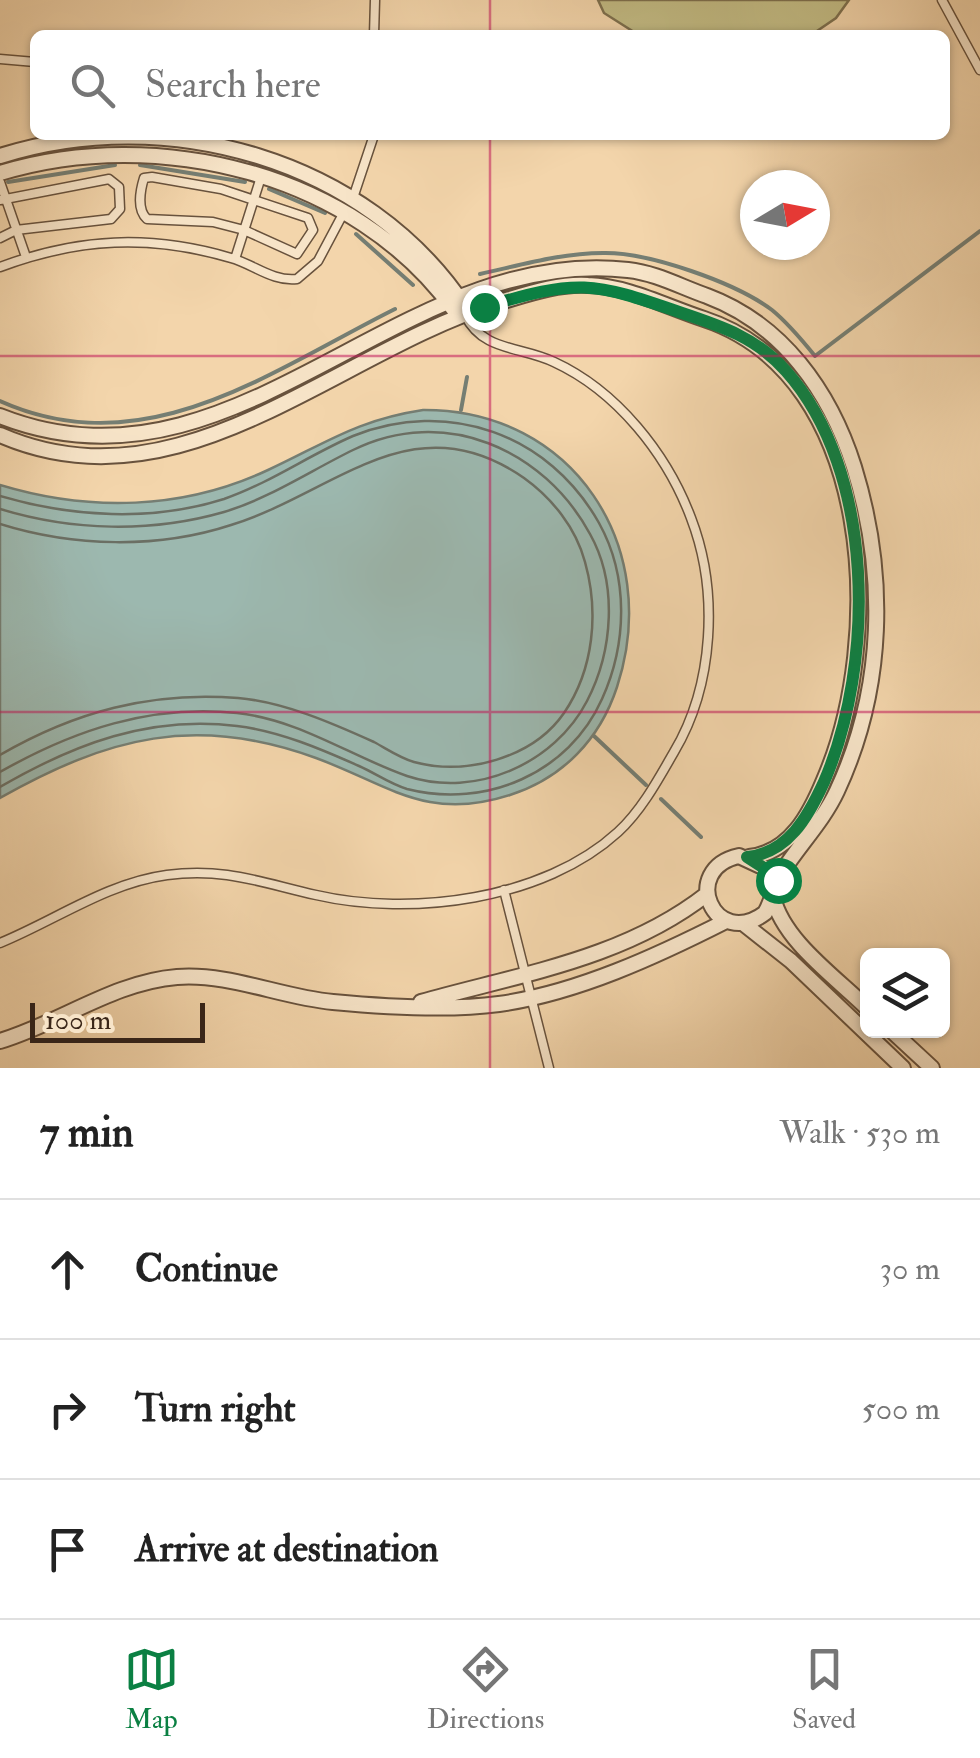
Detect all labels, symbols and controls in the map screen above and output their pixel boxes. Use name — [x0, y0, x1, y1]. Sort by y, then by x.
search box — [30, 30, 950, 140]
icon: search — [65, 58, 120, 113]
text: Search here — [145, 61, 321, 109]
north arrow — [740, 170, 830, 260]
route end — [462, 285, 508, 331]
route start — [756, 858, 802, 904]
map controls — [860, 948, 950, 1038]
button: layers — [860, 948, 950, 1038]
scale bar — [30, 998, 205, 1042]
text: 100 m — [45, 1003, 111, 1038]
text: 7 min — [40, 1107, 134, 1159]
text: Walk · 530 m — [780, 1113, 940, 1153]
icon: ahead — [40, 1242, 95, 1297]
text: Continue — [135, 1245, 278, 1293]
text: 30 m — [880, 1249, 940, 1289]
icon: right — [40, 1382, 95, 1437]
text: Turn right — [135, 1385, 296, 1433]
text: 500 m — [862, 1389, 940, 1429]
icon: arrive — [40, 1522, 95, 1577]
text: Arrive at destination — [135, 1525, 439, 1573]
tab: Map — [124, 1642, 179, 1737]
tab: Directions — [427, 1642, 544, 1737]
tab: Saved — [792, 1642, 856, 1737]

